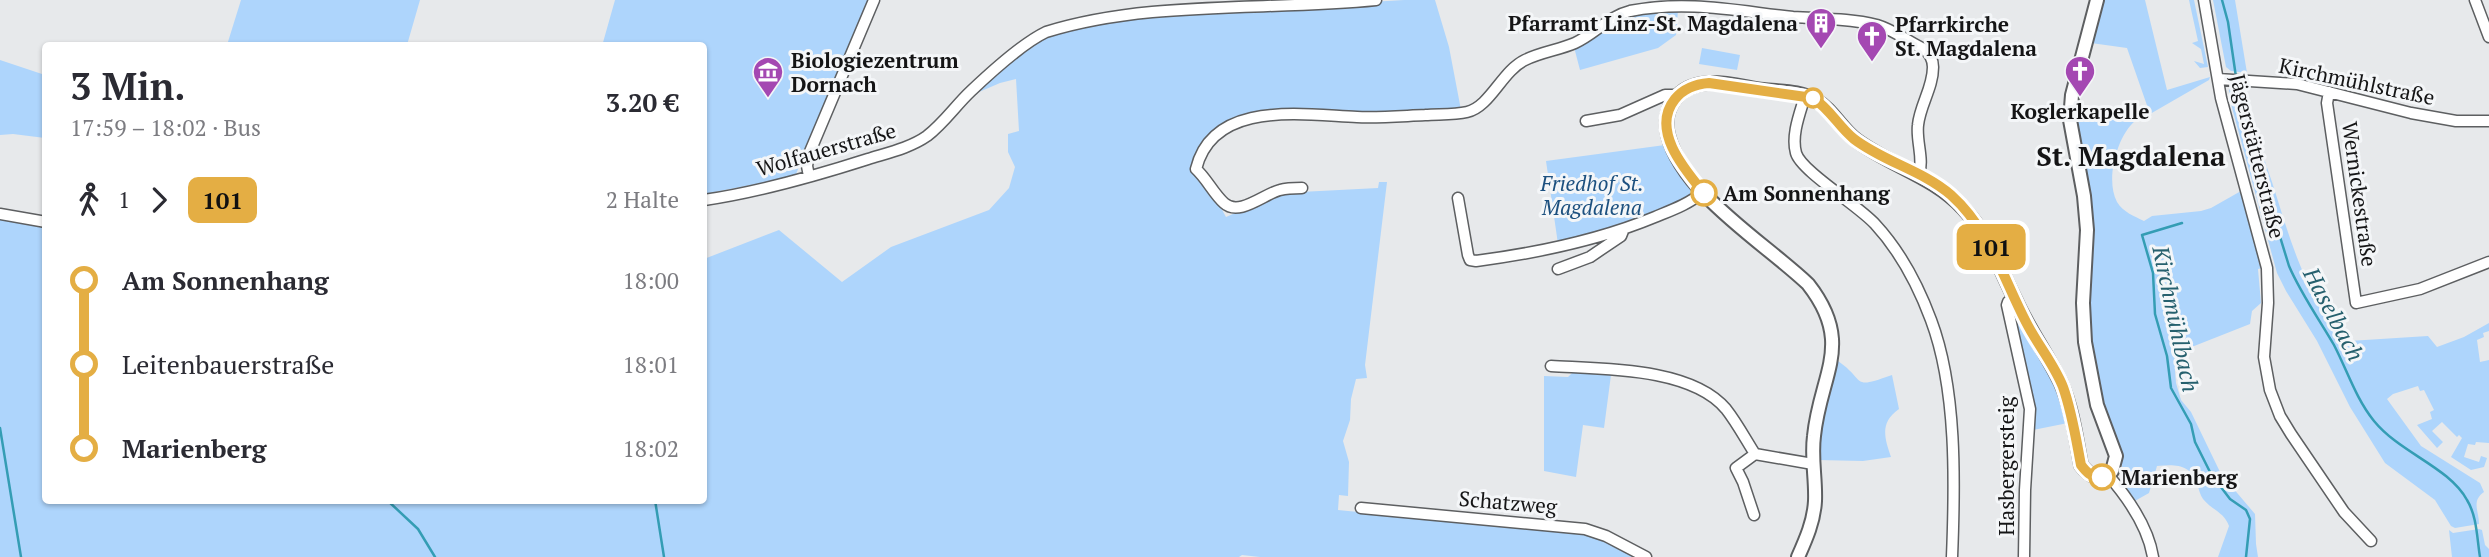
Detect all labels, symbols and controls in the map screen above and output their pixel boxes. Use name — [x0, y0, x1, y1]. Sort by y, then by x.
building icon: Pfarramt Linz-St. Magdalena — [1804, 6, 1838, 50]
place label: Pfarramt Linz-St. Magdalena — [1508, 9, 1798, 37]
place label: Pfarrkirche St. Magdalena — [1895, 10, 2037, 62]
church icon: Pfarrkirche St. Magdalena — [1855, 19, 1889, 63]
place label: Biologiezentrum Dornach — [791, 46, 959, 98]
street label: Kirchmühlstraße — [2277, 51, 2437, 111]
church icon: Koglerkapelle — [2063, 54, 2097, 98]
museum icon: Biologiezentrum Dornach — [751, 55, 785, 99]
text: 3 Min. — [70, 61, 185, 111]
street label: Jägerstätterstraße — [2224, 71, 2292, 241]
text: 3.20 € — [606, 85, 679, 119]
unlabelled marker — [1803, 88, 1823, 108]
place label: Koglerkapelle — [2011, 97, 2149, 125]
text: 17:59 – 18:02 · Bus — [70, 112, 261, 143]
street label: Wolfauerstraße — [753, 116, 899, 182]
street label: Wernickestraße — [2336, 120, 2384, 268]
district label: St. Magdalena — [2036, 137, 2226, 174]
park label: Friedhof St. Magdalena — [1539, 169, 1644, 221]
place label: Am Sonnenhang — [1723, 179, 1891, 207]
marker: Am Sonnenhang — [1691, 180, 1717, 206]
icon: walk — [70, 181, 108, 219]
icon: forward — [140, 181, 178, 219]
text: 1 — [118, 184, 130, 215]
text: 101 — [202, 184, 243, 216]
text: 2 Halte — [606, 184, 679, 215]
line badge: 101 — [1951, 224, 2031, 270]
text: 101 — [1971, 231, 2011, 263]
water label: Kirchmühlbach — [2145, 242, 2207, 395]
water label: Haselbach — [2296, 261, 2372, 366]
text: Am Sonnenhang — [122, 263, 329, 297]
text: 18:00 — [622, 265, 679, 296]
text: Leitenbauerstraße — [122, 347, 334, 381]
text: 18:01 — [622, 349, 679, 380]
street label: Hasbergersteig — [1992, 395, 2020, 536]
text: Marienberg — [122, 431, 266, 465]
text: 18:02 — [622, 433, 679, 464]
place label: Marienberg — [2121, 463, 2239, 491]
marker: Marienberg — [2089, 464, 2115, 490]
street label: Schatzweg — [1458, 484, 1559, 520]

